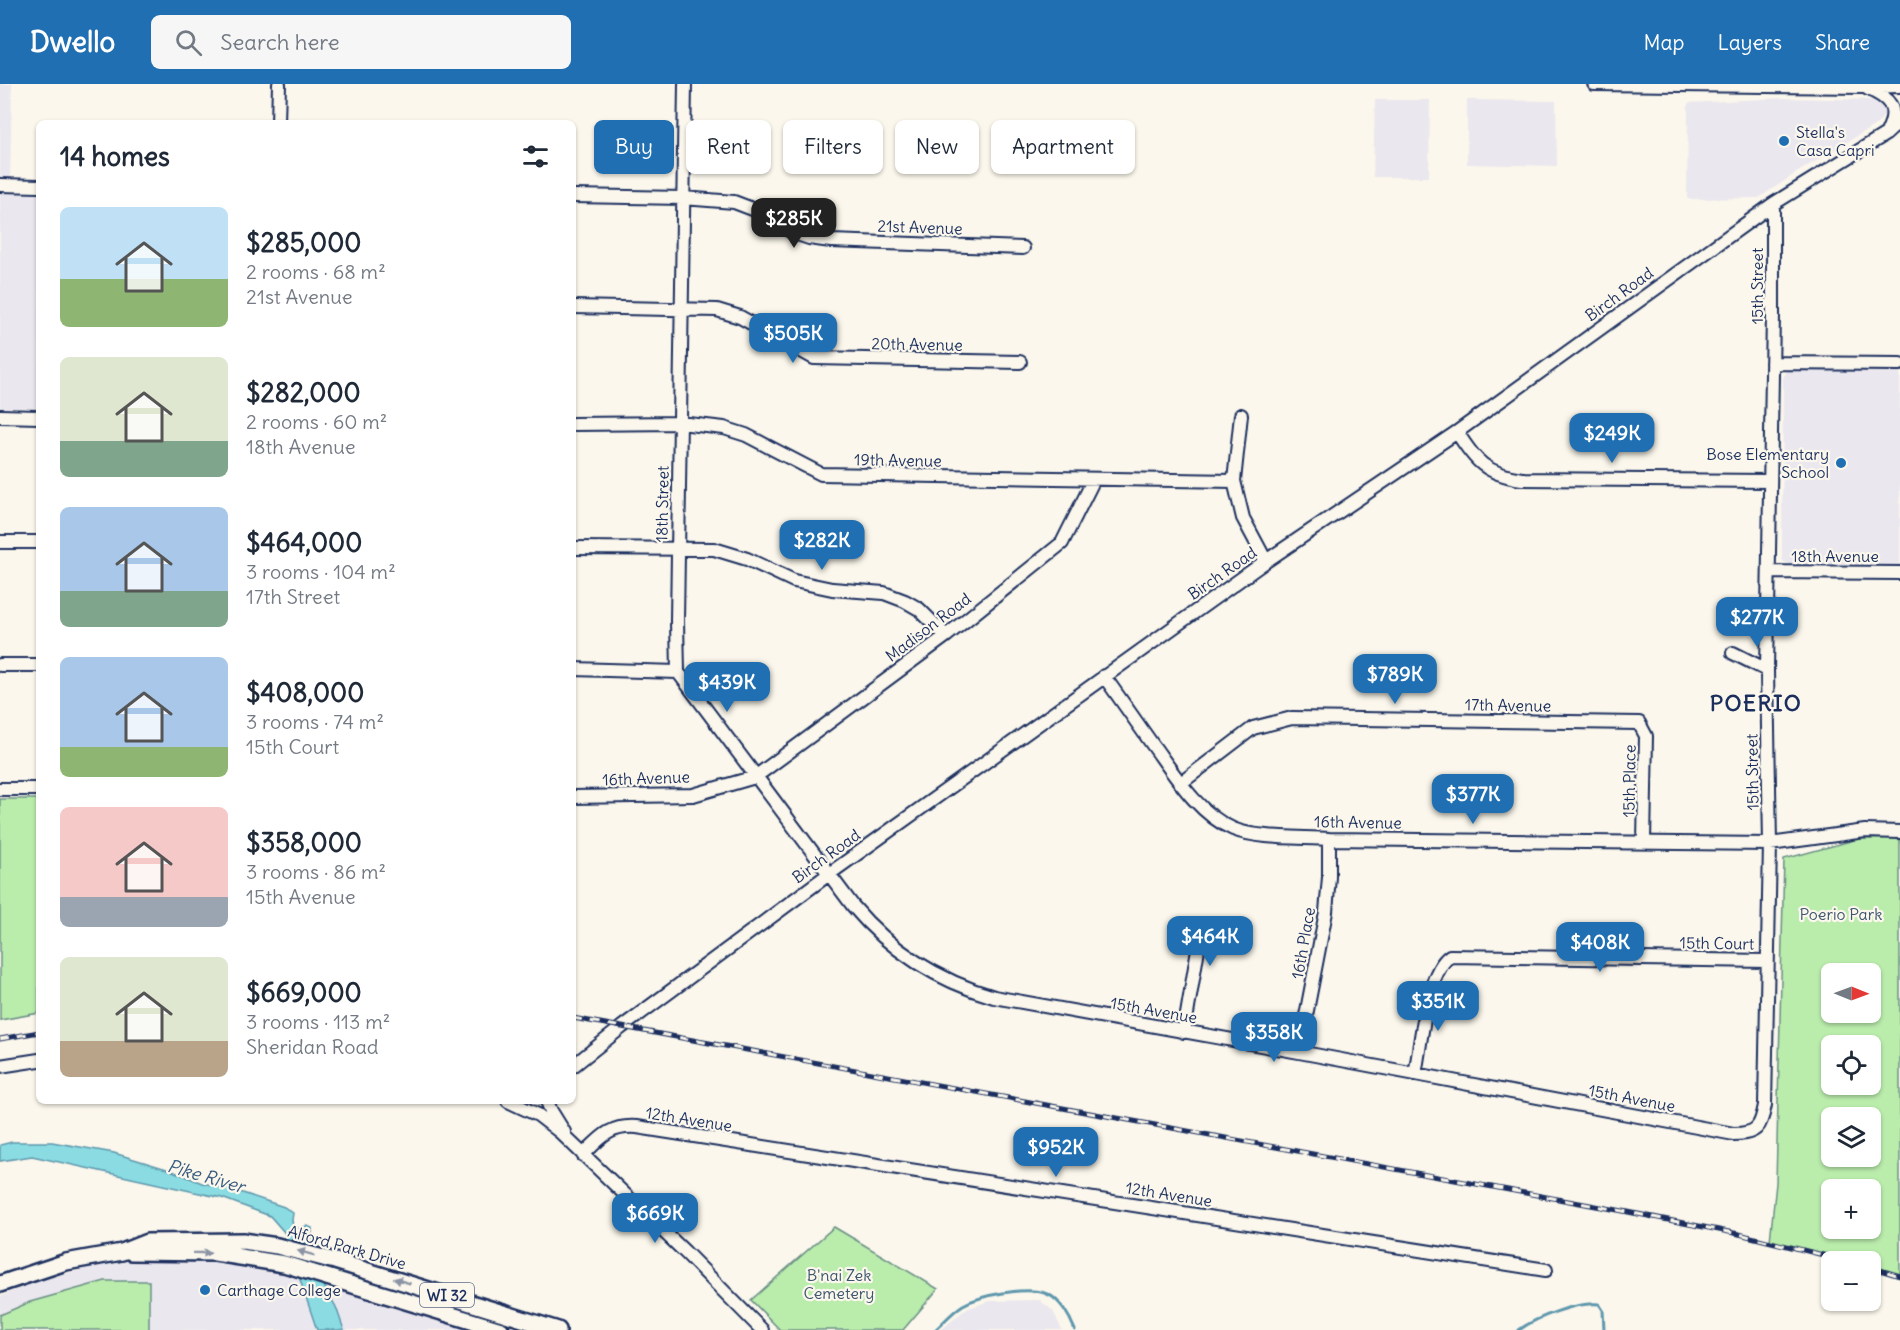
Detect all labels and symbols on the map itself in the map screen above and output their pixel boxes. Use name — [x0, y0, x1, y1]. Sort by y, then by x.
place label: Stella's Casa Capri — [1796, 122, 1875, 160]
marker: Stella's Casa Capri — [1777, 134, 1791, 148]
pin: $285K — [752, 198, 836, 249]
street label: 21st Avenue — [877, 216, 963, 238]
street label: 15th Street — [1747, 247, 1767, 324]
street label: Birch Road — [1581, 263, 1657, 325]
pin: $505K — [751, 313, 835, 364]
street label: 20th Avenue — [871, 333, 963, 355]
pin: $249K — [1570, 413, 1654, 464]
place label: Bose Elementary School — [1706, 444, 1829, 482]
street label: 19th Avenue — [854, 449, 942, 471]
marker: Bose Elementary School — [1834, 456, 1848, 470]
street label: 18th Street — [651, 465, 673, 543]
pin: $282K — [780, 520, 864, 571]
street label: Birch Road — [1184, 542, 1260, 604]
street label: 18th Avenue — [1791, 546, 1879, 566]
street label: Madison Road — [881, 588, 975, 666]
pin: $277K — [1715, 597, 1799, 648]
pin: $789K — [1353, 654, 1437, 705]
pin: $439K — [685, 662, 769, 713]
district label: POERIO — [1710, 689, 1802, 717]
street label: 17th Avenue — [1465, 694, 1551, 716]
street label: 15th Street — [1741, 733, 1763, 811]
street label: 15th Place — [1618, 744, 1640, 818]
street label: 16th Avenue — [602, 766, 690, 790]
pin: $377K — [1431, 774, 1515, 825]
street label: 16th Avenue — [1314, 811, 1402, 833]
street label: Birch Road — [788, 825, 864, 887]
park label: Poerio Park — [1800, 904, 1882, 924]
street label: 16th Place — [1287, 905, 1319, 981]
pin: $464K — [1168, 916, 1252, 967]
pin: $408K — [1558, 922, 1642, 973]
street label: 15th Court — [1680, 932, 1755, 954]
north arrow — [1821, 963, 1881, 1023]
pin: $351K — [1396, 981, 1480, 1032]
street label: 15th Avenue — [1109, 993, 1199, 1027]
pin: $358K — [1232, 1012, 1316, 1063]
street label: 15th Avenue — [1587, 1080, 1677, 1116]
street label: 12th Avenue — [644, 1102, 734, 1136]
pin: $952K — [1014, 1127, 1098, 1178]
water label: Pike River — [165, 1154, 250, 1199]
street label: 12th Avenue — [1124, 1177, 1214, 1211]
pin: $669K — [613, 1193, 697, 1244]
street label: Alford Park Drive — [286, 1221, 408, 1273]
one-way arrow — [192, 1248, 211, 1258]
one-way arrow — [297, 1248, 315, 1258]
park label: B'nai Zek Cemetery — [804, 1265, 874, 1303]
one-way arrow — [393, 1276, 411, 1285]
place label: Carthage College — [217, 1280, 341, 1300]
marker: Carthage College — [198, 1283, 212, 1297]
road number: WI 32 — [420, 1283, 474, 1307]

